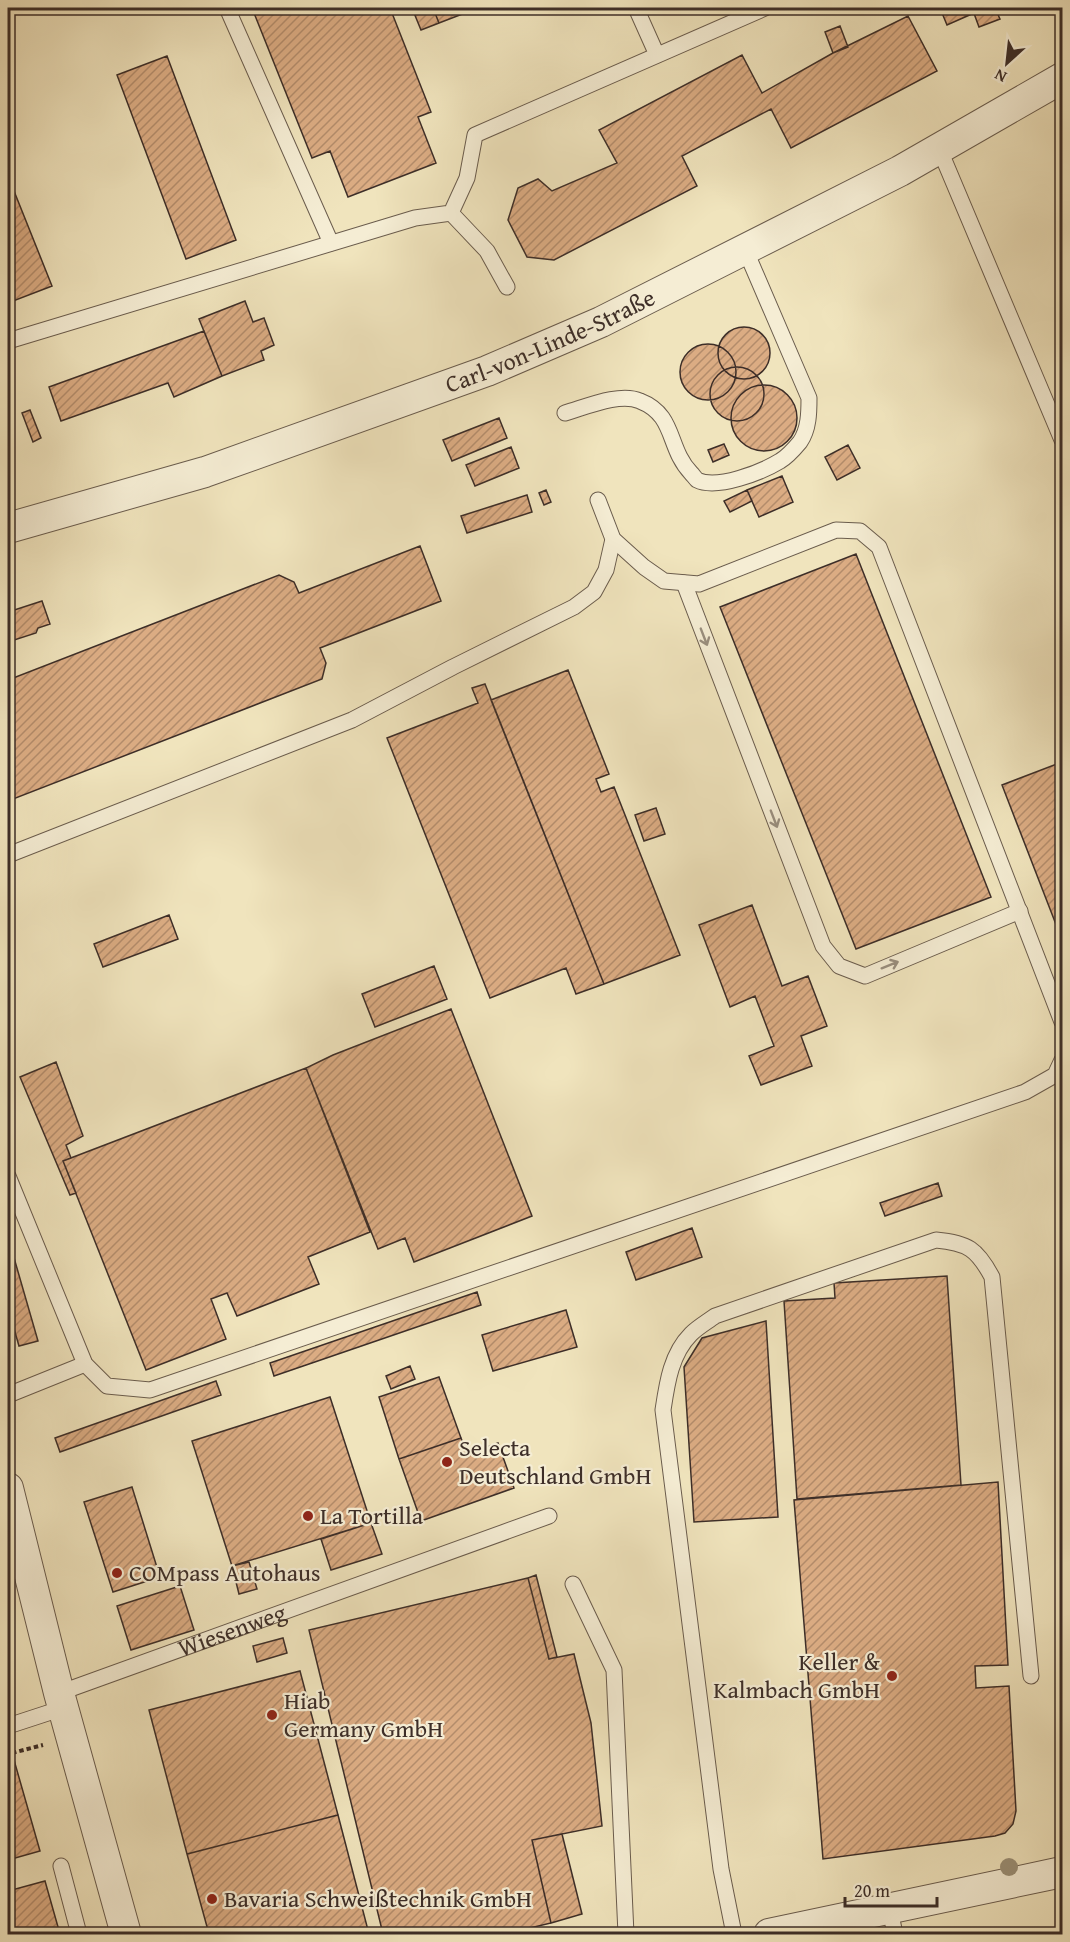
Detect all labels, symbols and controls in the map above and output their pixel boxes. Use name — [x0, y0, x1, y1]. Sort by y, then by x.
north arrow — [977, 33, 1037, 93]
text: N — [990, 63, 1010, 89]
street label: Carl-von-Linde-Straße — [440, 280, 661, 402]
one-way arrow — [700, 628, 711, 646]
one-way arrow — [769, 810, 780, 828]
one-way arrow — [880, 959, 898, 970]
place label: Selecta Deutschland GmbH — [459, 1430, 651, 1493]
marker: Selecta Deutschland GmbH — [440, 1455, 454, 1469]
place label: La Tortilla — [320, 1498, 424, 1533]
marker: La Tortilla — [301, 1509, 315, 1523]
place label: COMpass Autohaus — [129, 1555, 321, 1590]
marker: COMpass Autohaus — [110, 1566, 124, 1580]
street label: Wiesenweg — [173, 1594, 291, 1666]
place label: Keller & Kalmbach GmbH — [713, 1644, 881, 1707]
marker: Keller & Kalmbach GmbH — [885, 1669, 899, 1683]
place label: Hiab Germany GmbH — [284, 1683, 443, 1746]
marker: Hiab Germany GmbH — [265, 1708, 279, 1722]
scale bar — [845, 1870, 936, 1908]
text: 20 m — [854, 1877, 890, 1904]
place label: Bavaria Schweißtechnik GmbH — [224, 1881, 532, 1916]
marker: Bavaria Schweißtechnik GmbH — [205, 1892, 219, 1906]

